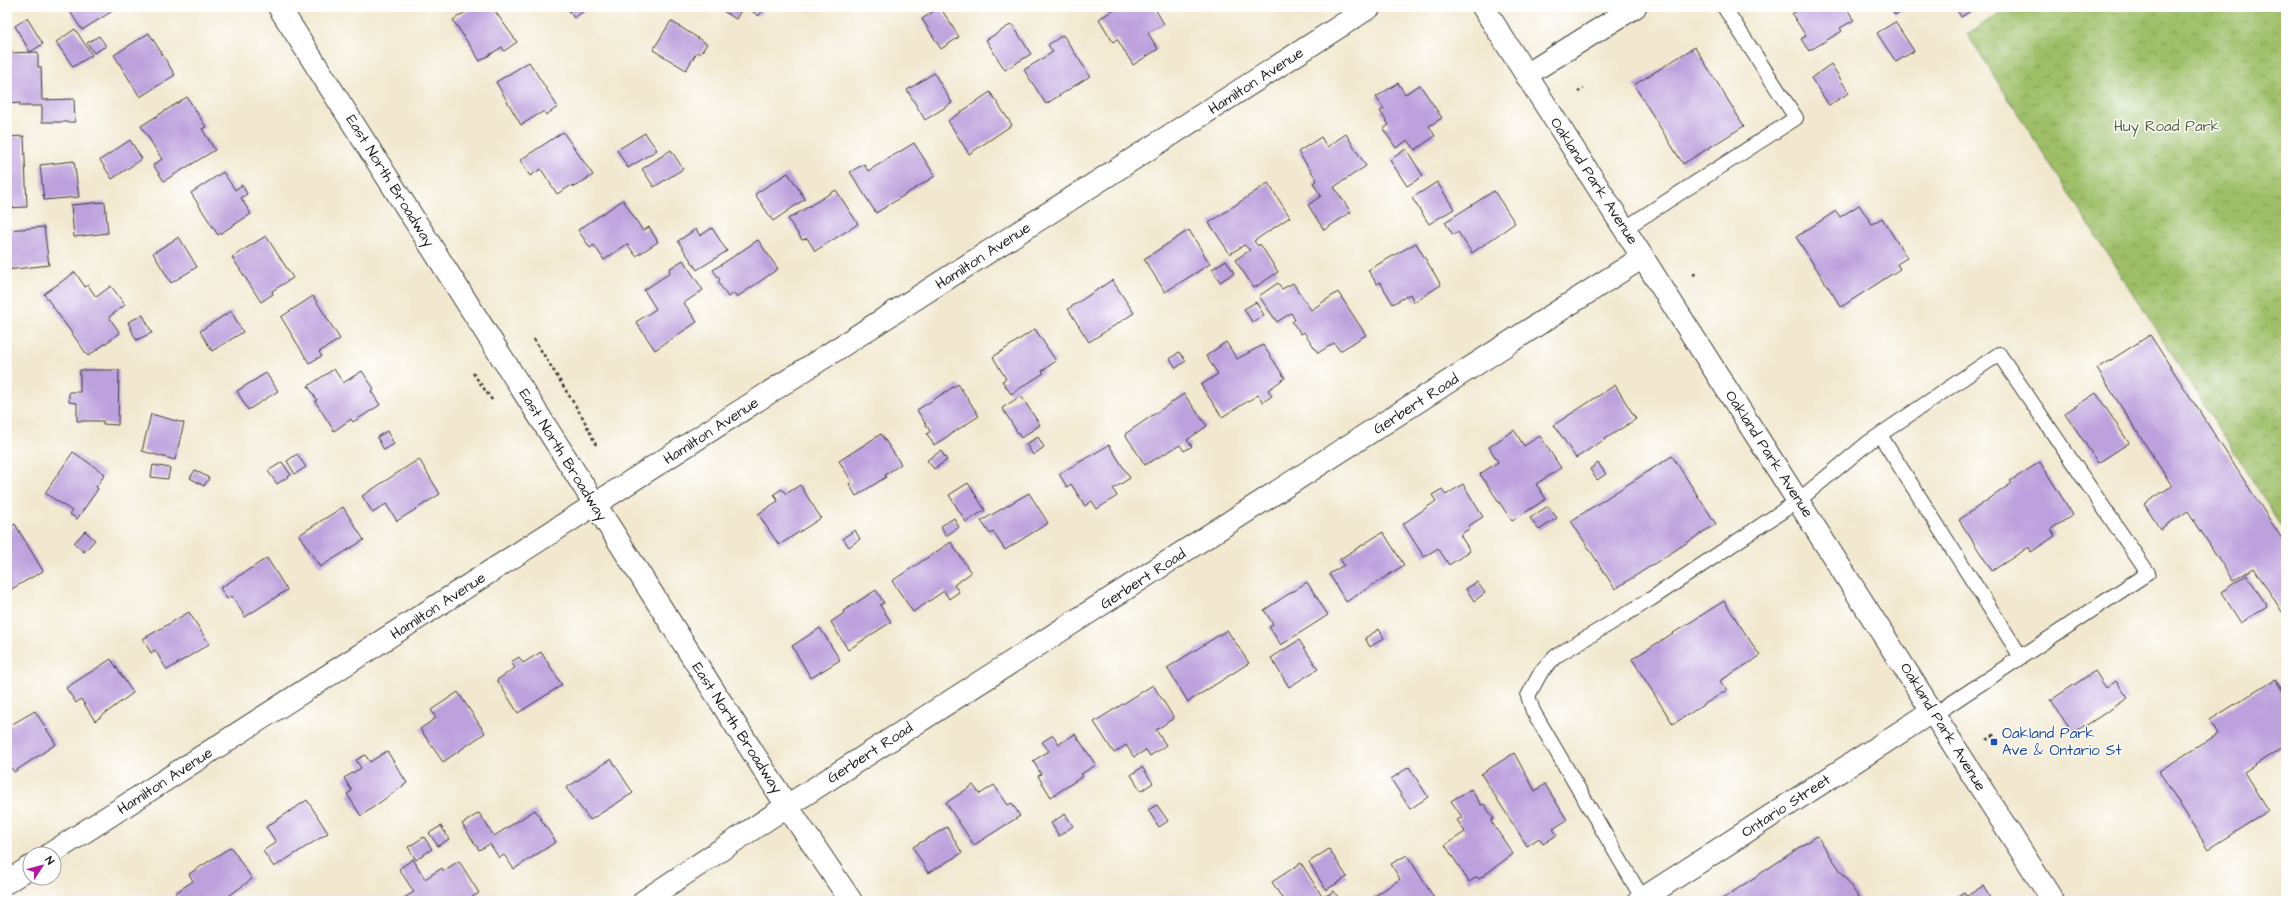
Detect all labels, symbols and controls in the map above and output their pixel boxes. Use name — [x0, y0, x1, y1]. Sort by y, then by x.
street label: Hamilton Avenue — [1204, 42, 1308, 120]
street label: East North Broadway — [340, 111, 439, 252]
street label: Oakland Park Avenue — [1545, 113, 1643, 249]
park label: Huy Road Park — [2114, 116, 2220, 138]
street label: Hamilton Avenue — [931, 217, 1035, 295]
street label: Gerbert Road — [1369, 368, 1463, 440]
street label: East North Broadway — [513, 385, 612, 526]
street label: Oakland Park Avenue — [1720, 386, 1818, 522]
street label: Hamilton Avenue — [659, 392, 763, 470]
street label: Gerbert Road — [1096, 543, 1190, 615]
street label: Hamilton Avenue — [386, 567, 490, 645]
street label: East North Broadway — [686, 658, 787, 798]
street label: Oakland Park Avenue — [1895, 659, 1991, 795]
street label: Gerbert Road — [823, 717, 917, 789]
place label: Oakland Park Ave & Ontario St — [2002, 723, 2122, 761]
marker: Oakland Park Ave & Ontario St — [1989, 737, 1999, 747]
street label: Hamilton Avenue — [113, 742, 217, 820]
street label: Ontario Street — [1737, 769, 1835, 843]
north arrow — [22, 846, 62, 886]
text: N — [42, 853, 58, 868]

